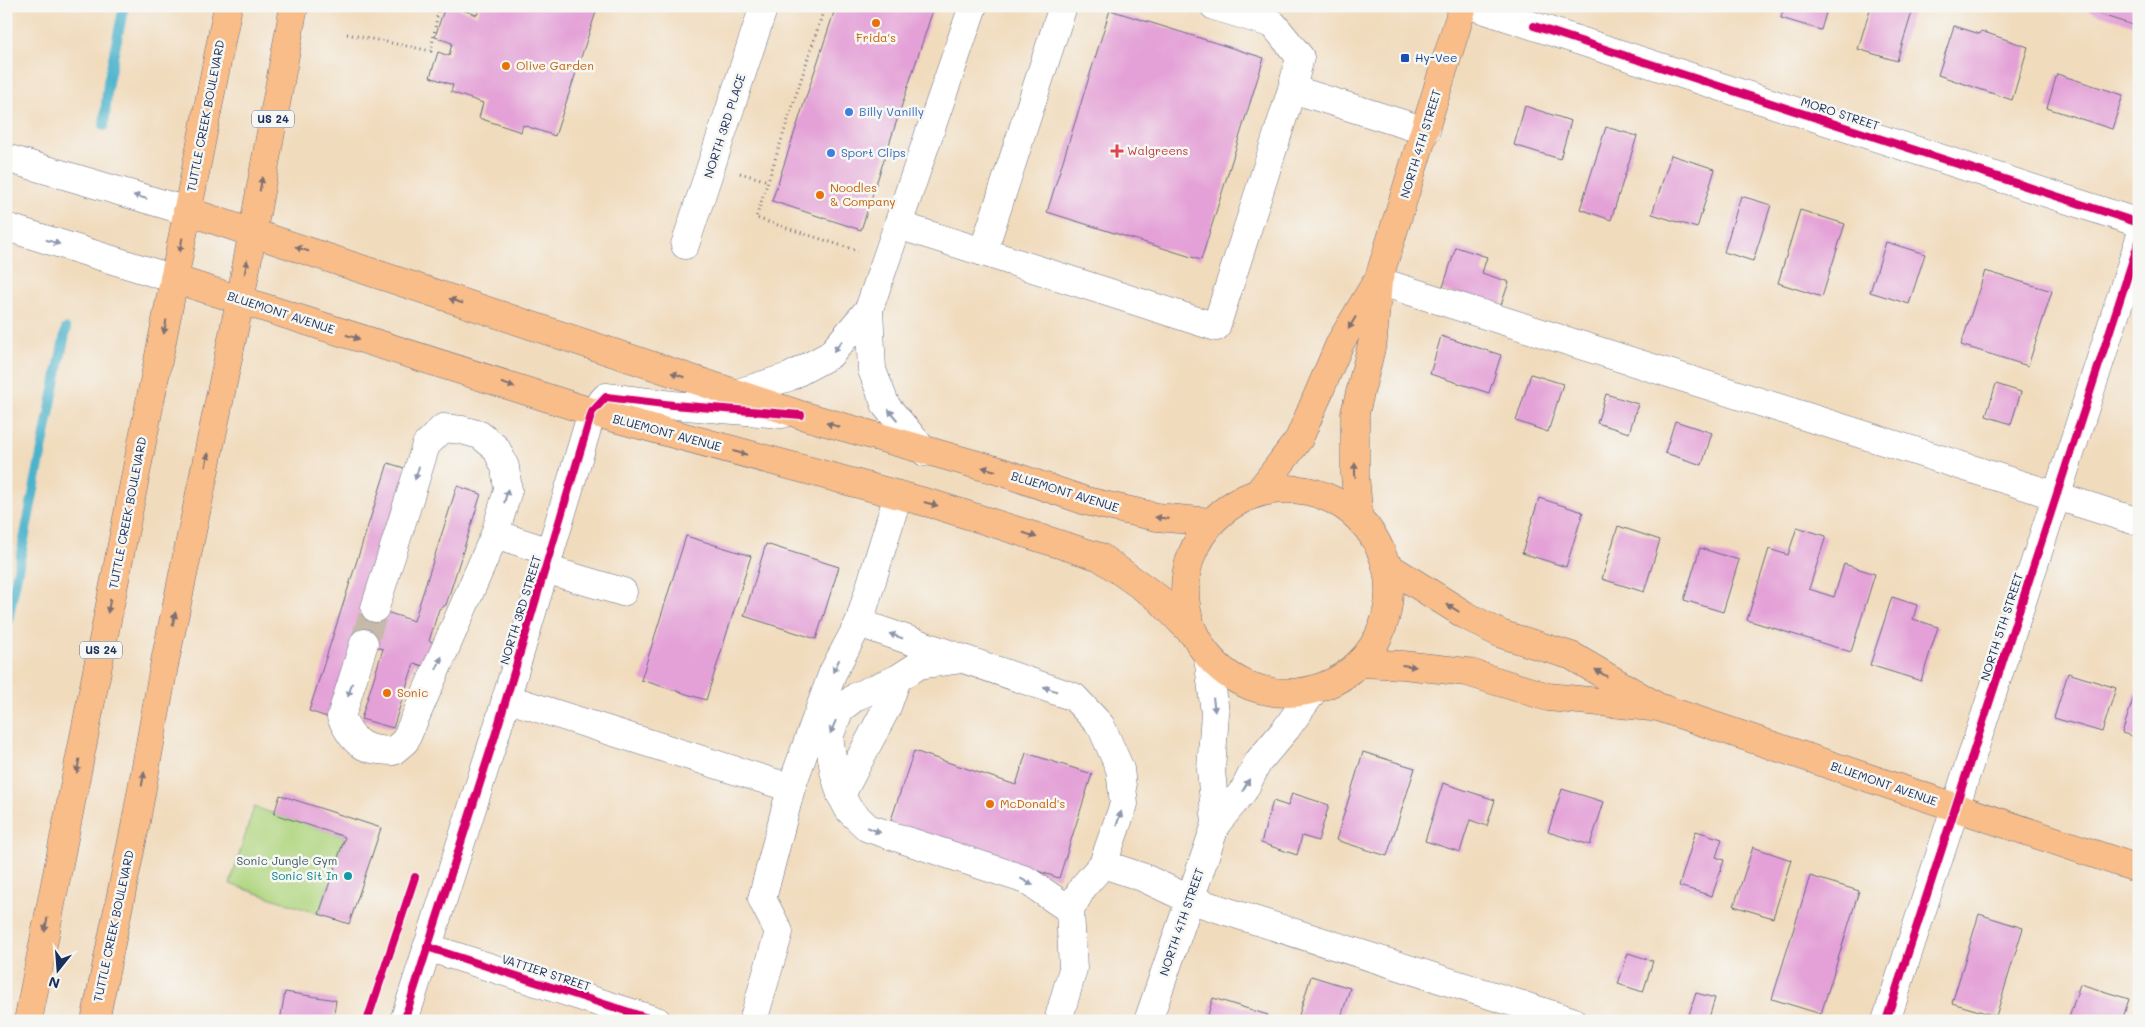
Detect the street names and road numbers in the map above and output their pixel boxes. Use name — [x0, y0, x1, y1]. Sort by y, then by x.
street label: TUTTLE CREEK BOULEVARD — [182, 38, 228, 193]
street label: NORTH 3RD PLACE — [700, 71, 748, 180]
street label: NORTH 4TH STREET — [1396, 87, 1444, 200]
street label: MORO STREET — [1799, 93, 1882, 133]
road number: US 24 — [252, 110, 294, 128]
street label: BLUEMONT AVENUE — [226, 287, 337, 337]
street label: BLUEMONT AVENUE — [611, 410, 723, 454]
street label: TUTTLE CREEK BOULEVARD — [104, 435, 150, 590]
street label: BLUEMONT AVENUE — [1009, 467, 1121, 515]
street label: NORTH 3RD STREET — [496, 553, 544, 666]
street label: NORTH 5TH STREET — [1976, 570, 2026, 683]
road number: US 24 — [80, 642, 122, 658]
street label: BLUEMONT AVENUE — [1829, 757, 1940, 809]
street label: TUTTLE CREEK BOULEVARD — [89, 849, 137, 1003]
street label: NORTH 4TH STREET — [1155, 865, 1207, 978]
street label: VATTIER STREET — [500, 950, 593, 994]

